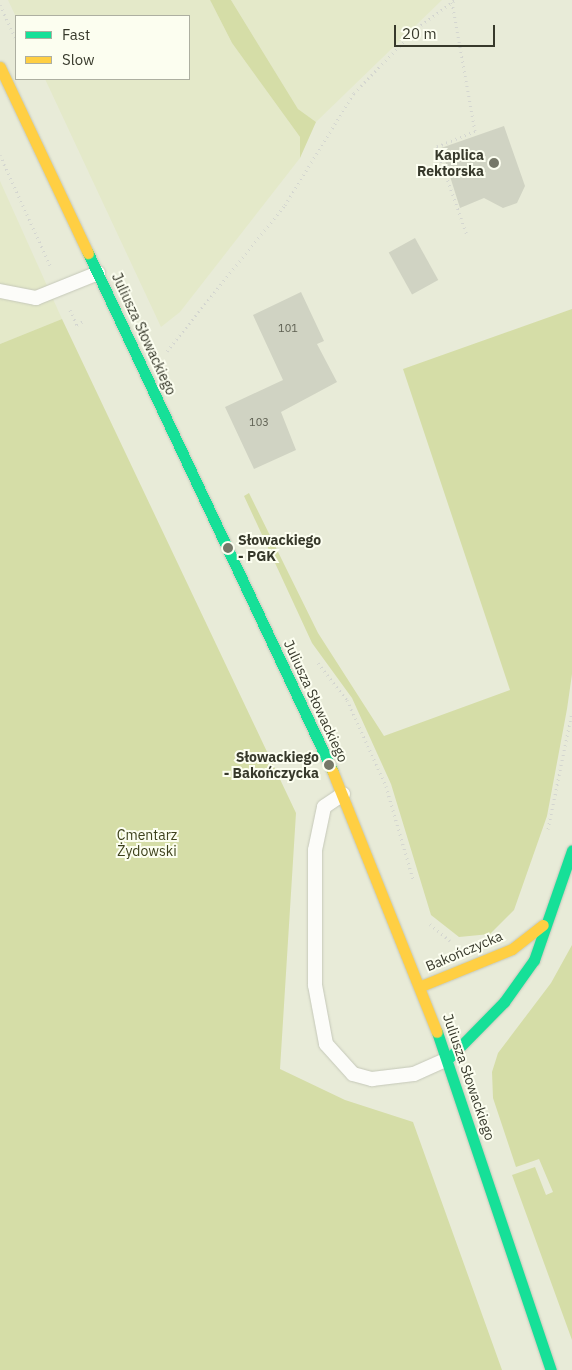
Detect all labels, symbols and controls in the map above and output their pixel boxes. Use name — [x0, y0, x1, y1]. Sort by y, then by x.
legend — [15, 15, 190, 80]
scale bar — [397, 15, 498, 47]
text: 20 m — [402, 24, 437, 43]
text: Fast — [62, 25, 90, 44]
text: Slow — [62, 50, 95, 69]
place label: Kaplica Rektorska — [417, 147, 484, 180]
marker: Kaplica Rektorska — [488, 157, 500, 169]
street label: Juliusza Słowackiego — [108, 270, 180, 398]
house number: 101 — [278, 321, 298, 335]
house number: 103 — [249, 415, 269, 429]
place label: Słowackiego - PGK — [238, 532, 321, 564]
marker: Słowackiego - PGK — [222, 542, 234, 554]
street label: Juliusza Słowackiego — [280, 637, 352, 765]
place label: Słowackiego - Bakończycka — [224, 749, 319, 782]
marker: Słowackiego - Bakończycka — [323, 759, 335, 771]
park label: Cmentarz Żydowski — [117, 827, 177, 860]
street label: Bakończycka — [423, 927, 505, 975]
street label: Juliusza Słowackiego — [439, 1011, 499, 1143]

